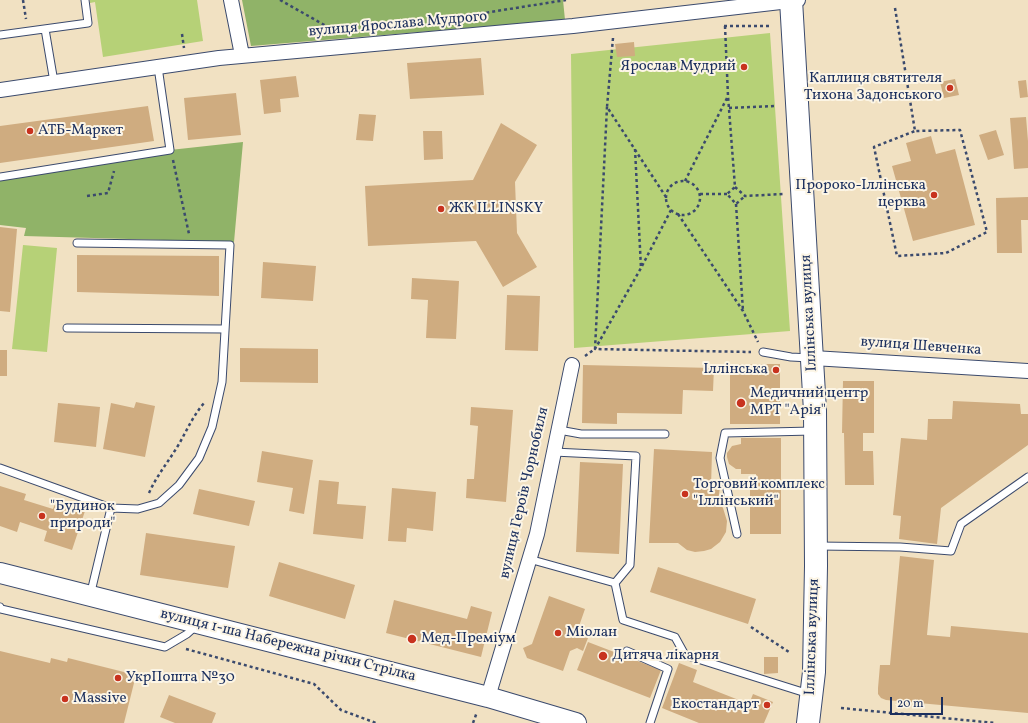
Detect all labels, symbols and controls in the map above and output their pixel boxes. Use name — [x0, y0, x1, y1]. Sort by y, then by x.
street label: вулиця Ярослава Мудрого — [308, 8, 488, 42]
place label: Ярослав Мудрий — [621, 58, 736, 76]
marker: Ярослав Мудрий — [739, 62, 749, 72]
place label: Каплиця святителя Тихона Задонського — [804, 70, 942, 105]
marker: Каплиця святителя Тихона Задонського — [945, 83, 955, 93]
place label: АТБ-Маркет — [38, 122, 123, 140]
marker: АТБ-Маркет — [25, 126, 35, 136]
place label: Пророко-Іллінська церква — [795, 177, 926, 212]
marker: Пророко-Іллінська церква — [929, 190, 939, 200]
place label: ЖК ILLINSKY — [449, 200, 543, 218]
marker: ЖК ILLINSKY — [436, 204, 446, 214]
street label: Іллінська вулиця — [798, 254, 822, 372]
street label: вулиця Шевченка — [860, 334, 982, 360]
place label: Іллінська — [703, 361, 768, 379]
marker: Іллінська — [771, 365, 781, 375]
place label: Медичний центр МРТ "Арія" — [750, 385, 868, 420]
marker: Медичний центр МРТ "Арія" — [735, 397, 747, 409]
street label: вулиця Героїв Чорнобиля — [496, 405, 554, 581]
place label: Торговий комплекс "Іллінський" — [693, 476, 825, 511]
marker: Торговий комплекс "Іллінський" — [680, 489, 690, 499]
place label: "Будинок природи" — [50, 498, 116, 533]
marker: "Будинок природи" — [37, 511, 47, 521]
street label: Іллінська вулиця — [802, 578, 824, 696]
street label: вулиця 1-ша Набережна річки Стрілка — [158, 605, 418, 687]
place label: Міолан — [566, 624, 617, 642]
marker: Міолан — [553, 628, 563, 638]
place label: Мед-Преміум — [421, 630, 516, 648]
marker: Мед-Преміум — [406, 633, 418, 645]
place label: Дитяча лікарня — [612, 647, 719, 665]
marker: Дитяча лікарня — [597, 650, 609, 662]
place label: УкрПошта №30 — [126, 669, 235, 687]
marker: УкрПошта №30 — [113, 673, 123, 683]
scale bar — [892, 689, 945, 715]
place label: Massive — [73, 690, 127, 708]
marker: Massive — [60, 694, 70, 704]
place label: Екостандарт — [672, 696, 759, 714]
text: 20 m — [897, 696, 924, 712]
marker: Екостандарт — [762, 700, 772, 710]

